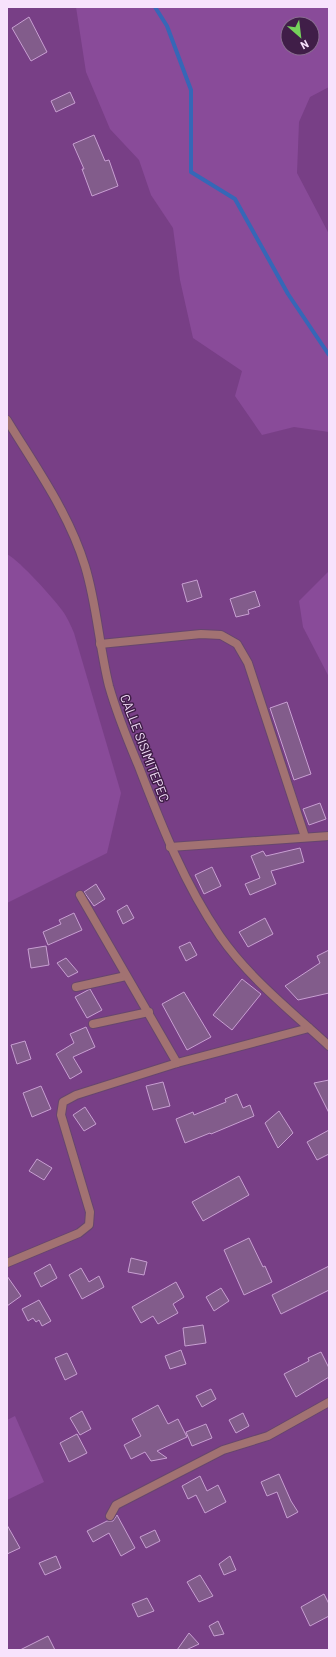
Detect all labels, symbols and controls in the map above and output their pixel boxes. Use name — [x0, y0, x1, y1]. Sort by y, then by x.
north arrow — [280, 16, 320, 56]
text: N — [299, 38, 311, 53]
street label: CALLE SISIMITEPEC — [117, 692, 173, 804]

